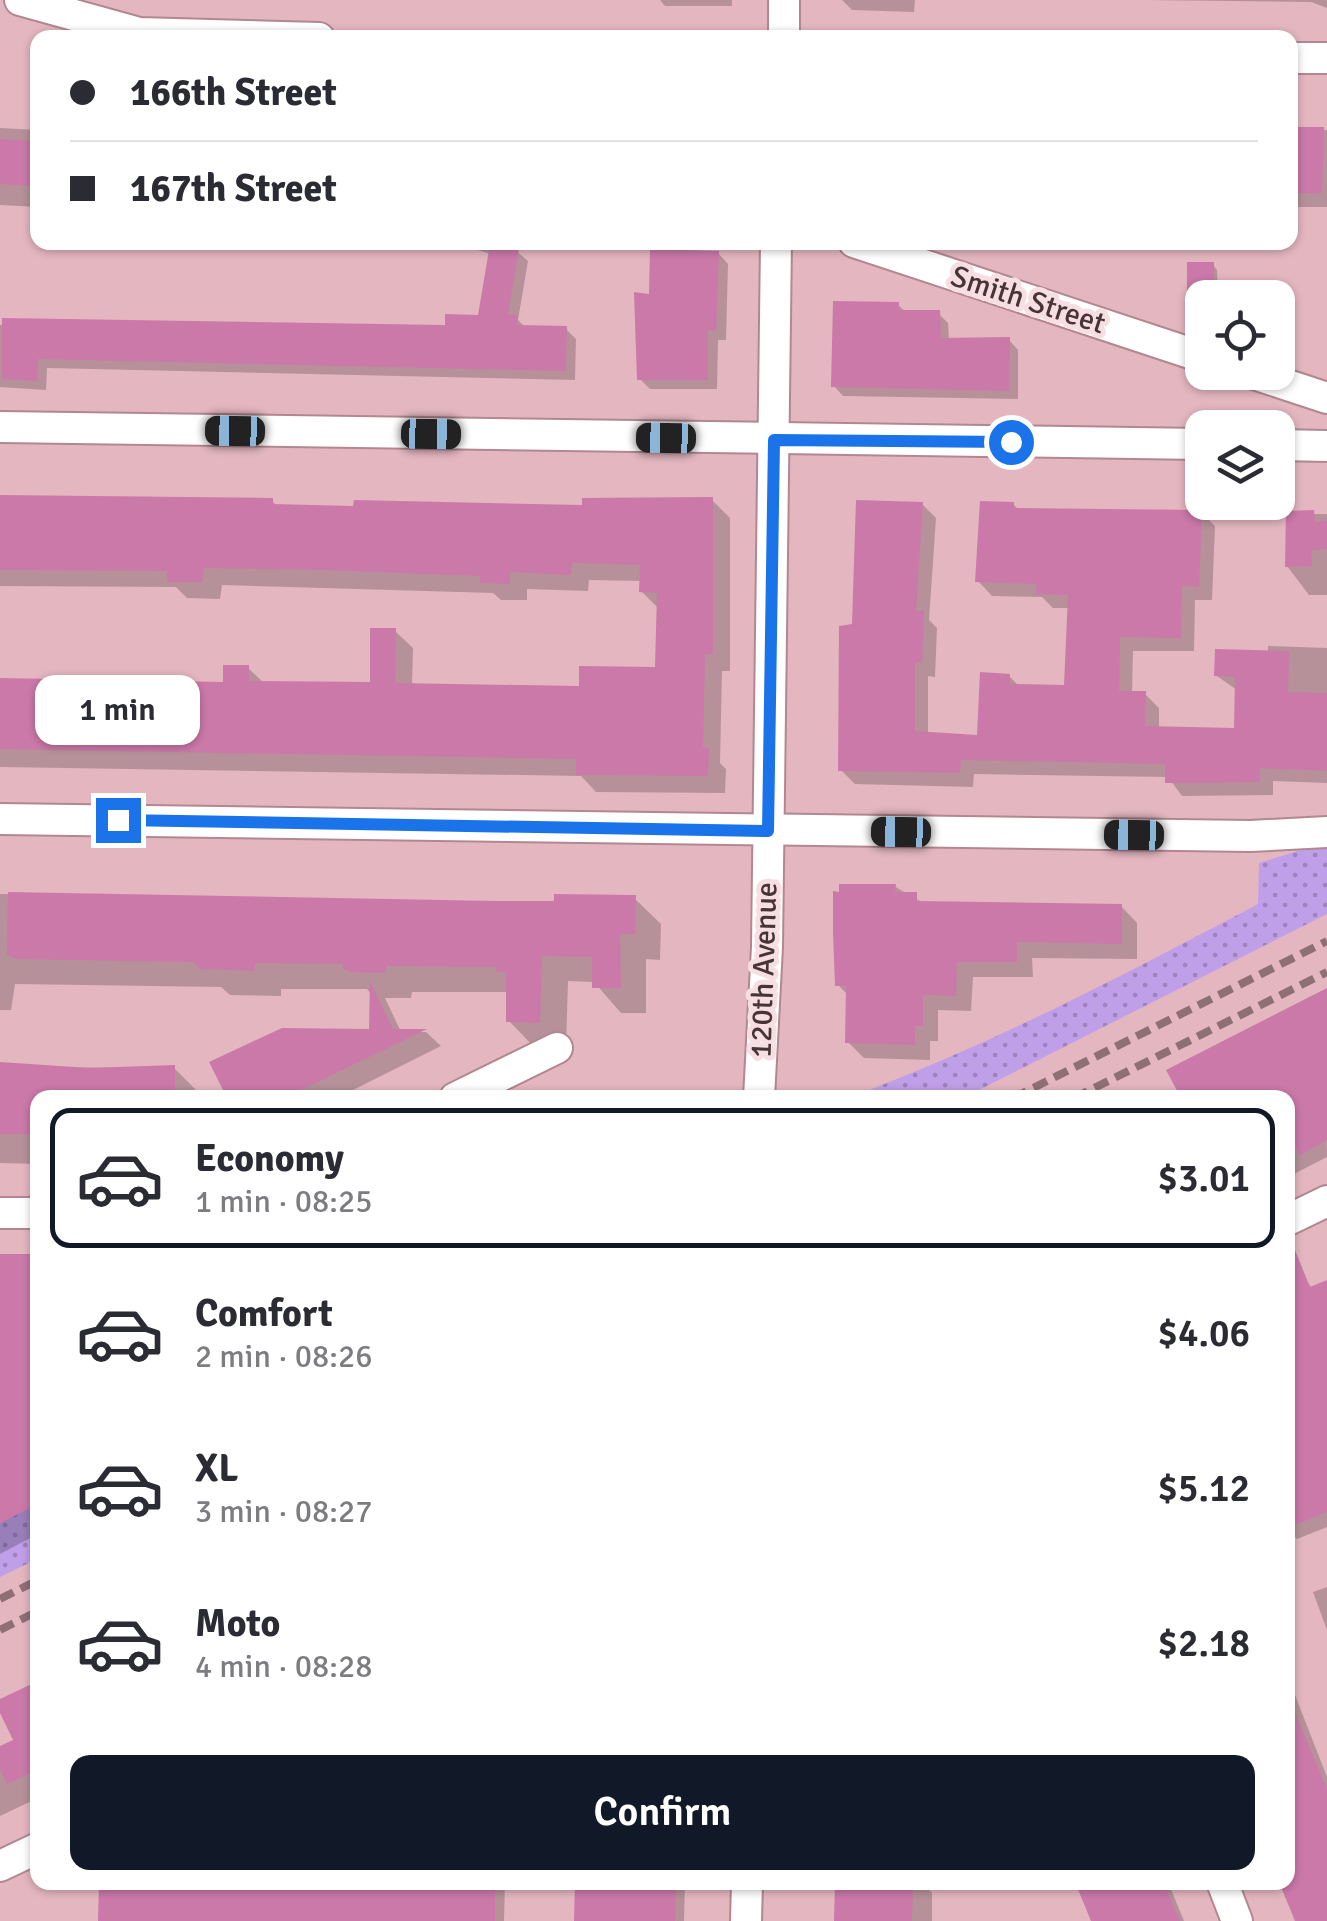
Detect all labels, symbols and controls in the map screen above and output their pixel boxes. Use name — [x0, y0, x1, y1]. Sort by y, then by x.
text: 166th Street — [130, 69, 337, 116]
text: 167th Street — [130, 165, 337, 212]
street label: Smith Street — [946, 258, 1110, 342]
map controls — [1185, 280, 1295, 520]
button: locate — [1185, 280, 1295, 390]
button: layers — [1185, 410, 1295, 520]
car — [205, 415, 265, 447]
car — [401, 418, 461, 450]
route start — [989, 420, 1034, 465]
car — [636, 422, 696, 454]
callout: 1 min — [36, 675, 200, 745]
text: 1 min — [79, 690, 156, 729]
route end — [96, 798, 141, 843]
car — [871, 816, 931, 848]
car — [1104, 819, 1164, 851]
street label: 120th Avenue — [742, 881, 786, 1059]
icon: car — [75, 1133, 165, 1223]
text: Economy — [195, 1135, 344, 1182]
text: $3.01 — [1157, 1155, 1250, 1202]
text: 1 min · 08:25 — [195, 1182, 373, 1221]
icon: car — [75, 1288, 165, 1378]
text: Comfort — [195, 1290, 333, 1337]
text: $4.06 — [1157, 1310, 1250, 1357]
text: 2 min · 08:26 — [195, 1337, 373, 1376]
icon: car — [75, 1443, 165, 1533]
text: XL — [195, 1445, 238, 1492]
text: $5.12 — [1157, 1465, 1250, 1512]
text: 3 min · 08:27 — [195, 1492, 373, 1531]
icon: car — [75, 1598, 165, 1688]
text: Moto — [195, 1600, 280, 1647]
text: $2.18 — [1157, 1620, 1250, 1667]
text: 4 min · 08:28 — [195, 1647, 373, 1686]
button: Confirm — [70, 1755, 1255, 1870]

